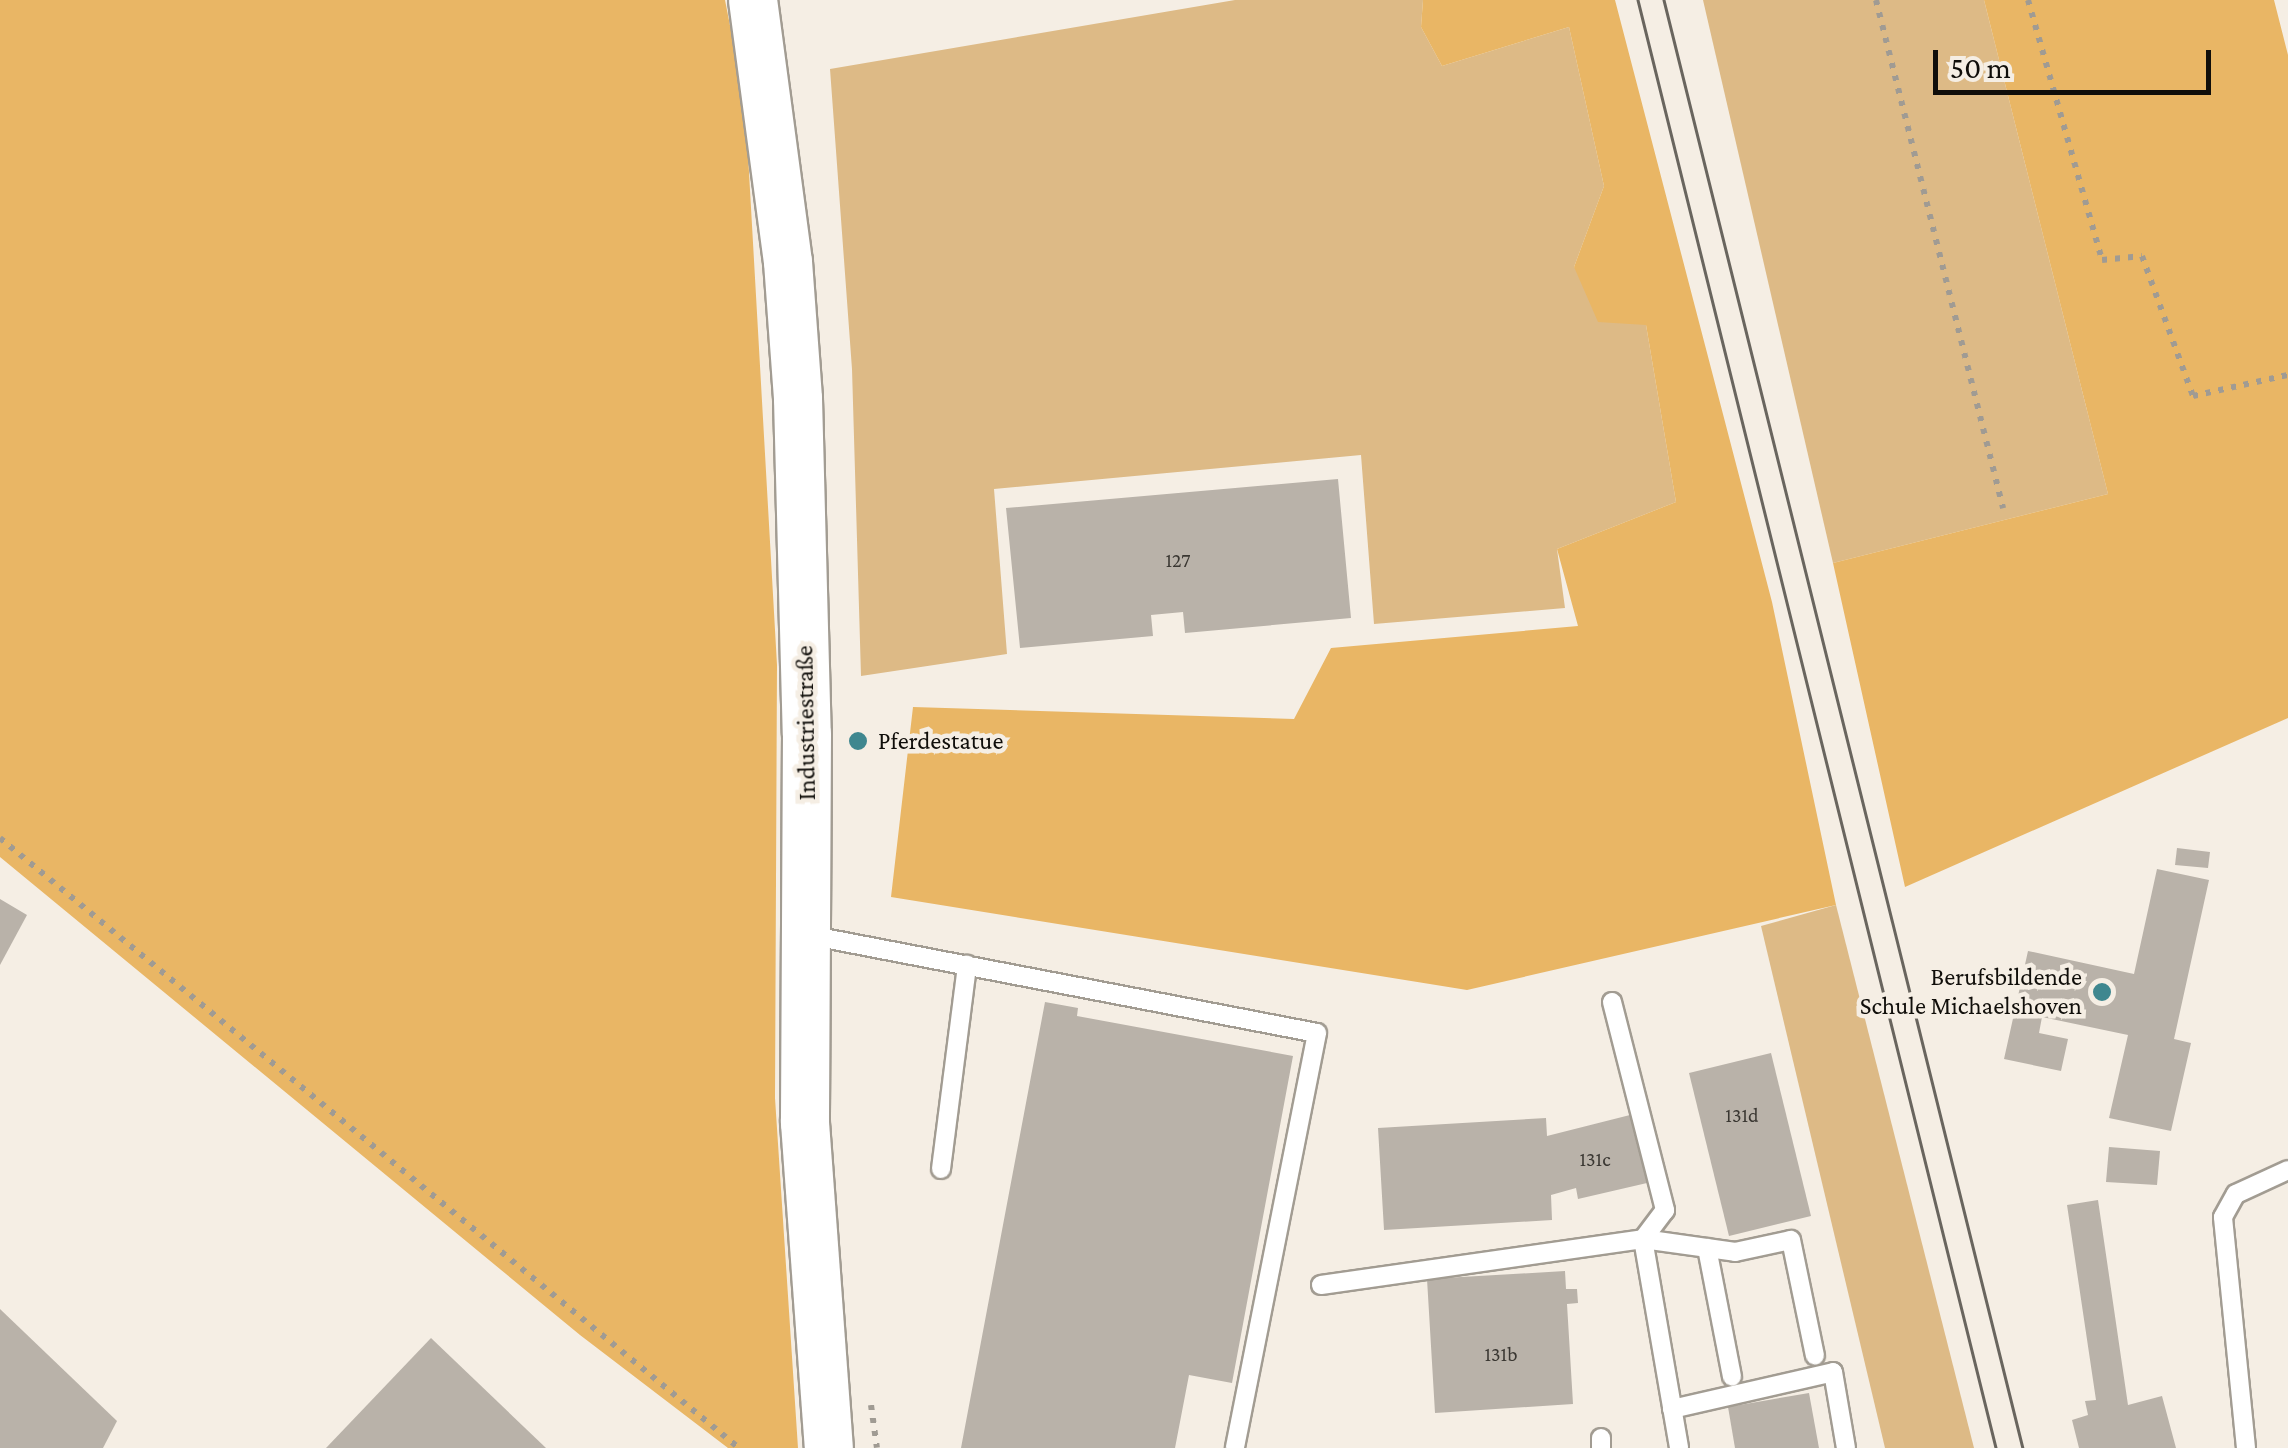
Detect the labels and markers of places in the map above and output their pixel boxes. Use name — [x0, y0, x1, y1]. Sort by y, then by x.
place label: Pferdestatue — [878, 726, 1003, 756]
marker: Pferdestatue — [847, 730, 869, 752]
place label: Berufsbildende Schule Michaelshoven — [1860, 963, 2082, 1022]
marker: Berufsbildende Schule Michaelshoven — [2091, 981, 2113, 1003]

